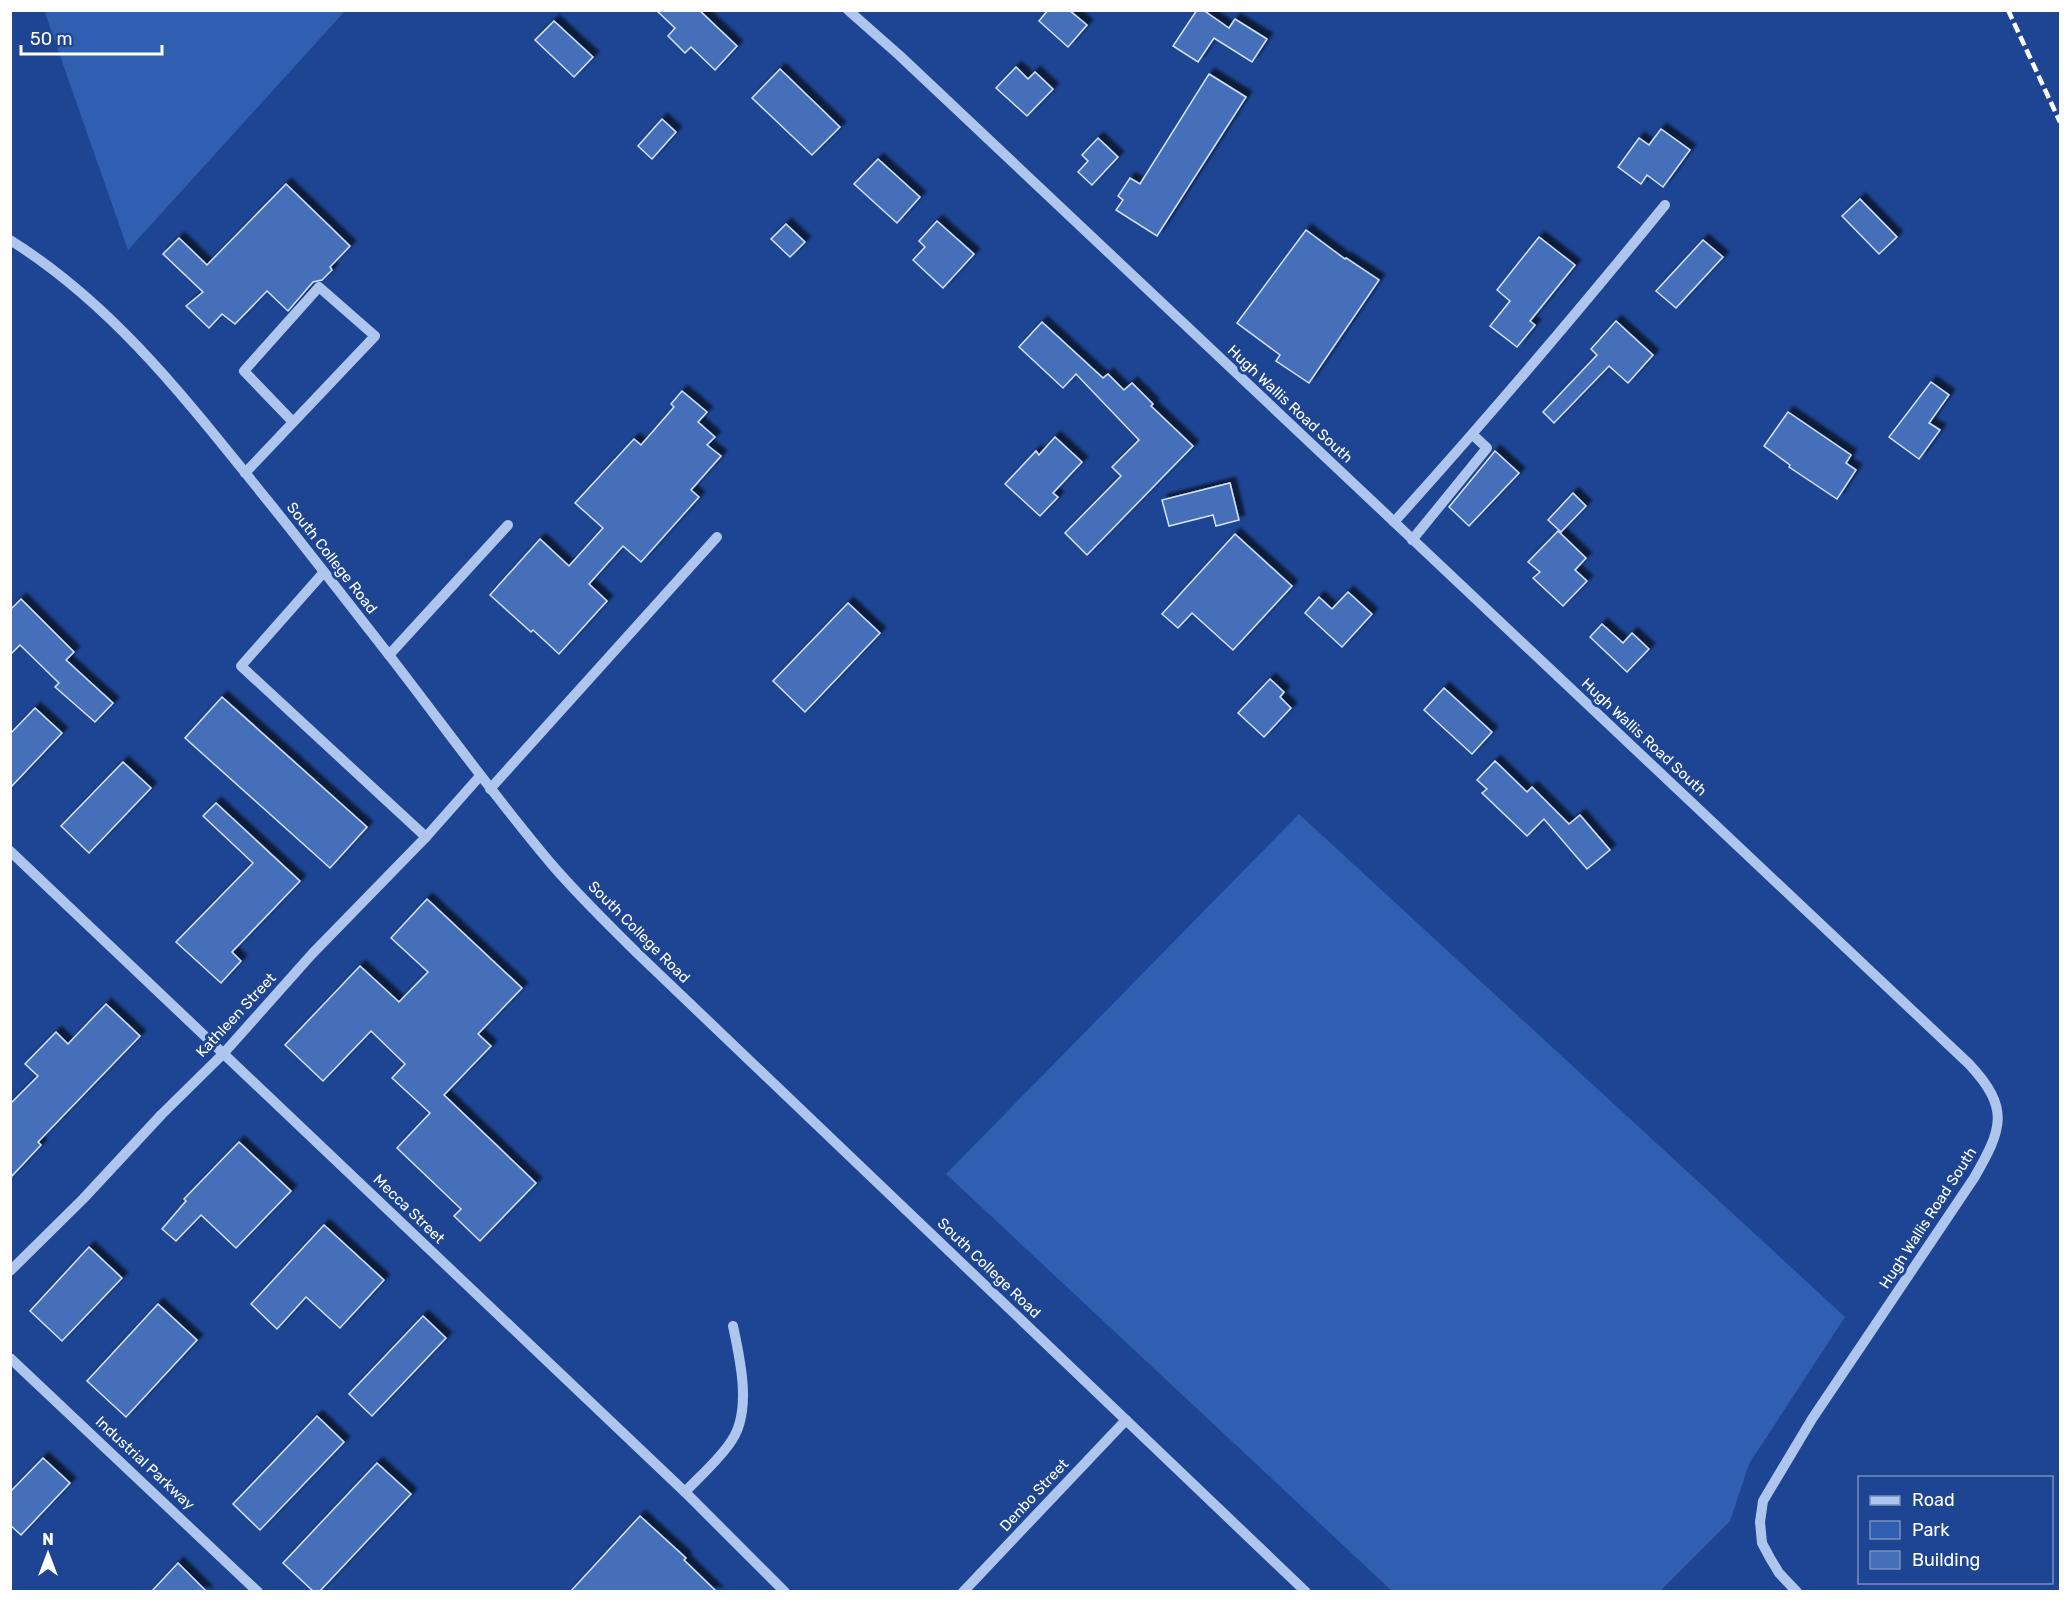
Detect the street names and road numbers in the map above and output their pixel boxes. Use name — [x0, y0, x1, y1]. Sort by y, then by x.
street label: Hugh Wallis Road South — [1224, 341, 1356, 467]
street label: South College Road — [283, 499, 381, 617]
street label: Hugh Wallis Road South — [1578, 674, 1710, 800]
street label: South College Road — [584, 877, 694, 987]
street label: Kathleen Street — [192, 969, 280, 1061]
street label: Hugh Wallis Road South — [1876, 1144, 1980, 1292]
street label: Mecca Street — [370, 1171, 449, 1248]
street label: South College Road — [934, 1214, 1044, 1322]
street label: Industrial Parkway — [92, 1412, 198, 1514]
street label: Denbo Street — [996, 1455, 1072, 1535]

